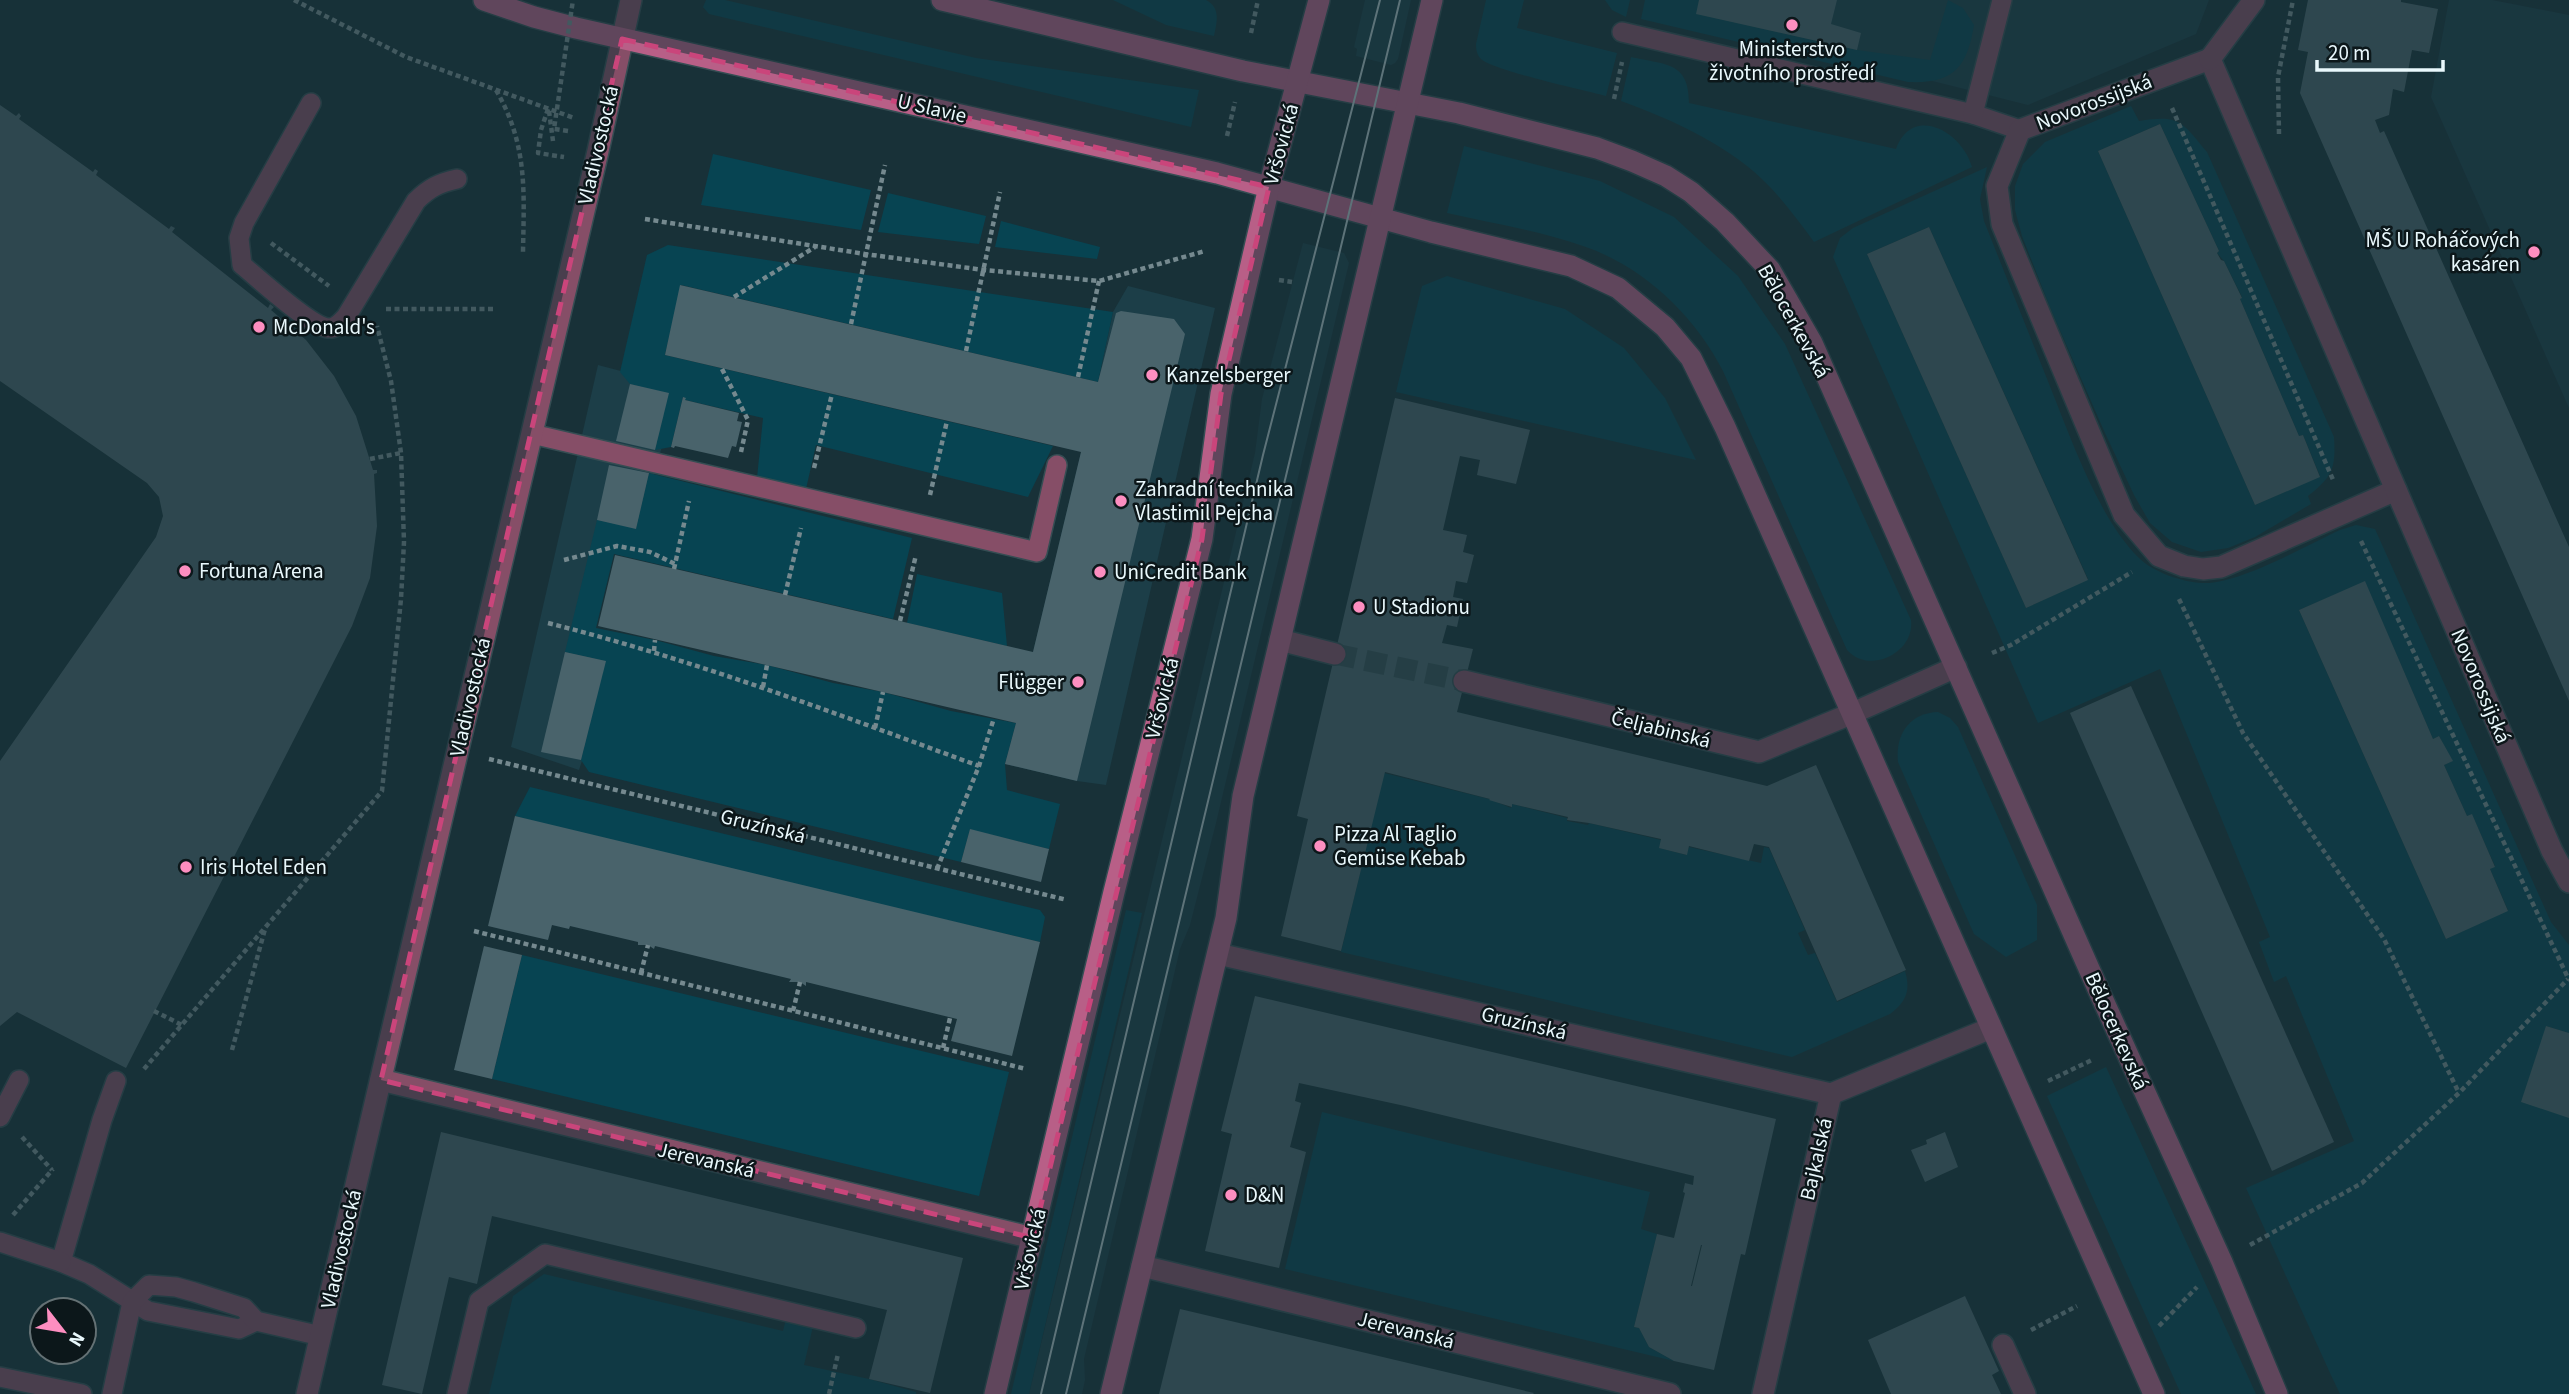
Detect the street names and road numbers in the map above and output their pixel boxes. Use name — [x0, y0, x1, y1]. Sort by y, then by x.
street label: Novorossijská — [2032, 66, 2156, 138]
street label: Vladivostocká — [570, 82, 626, 208]
street label: U Slavie — [894, 85, 970, 131]
street label: Vršovická — [1256, 100, 1306, 188]
street label: Bělocerkevská — [1750, 259, 1838, 383]
street label: Novorossijská — [2443, 624, 2519, 748]
street label: Vladivostocká — [442, 634, 498, 760]
street label: Vršovická — [1137, 654, 1187, 742]
street label: Čeljabinská — [1608, 702, 1714, 756]
street label: Gruzínská — [717, 801, 809, 851]
street label: Bělocerkevská — [2078, 967, 2156, 1095]
street label: Gruzínská — [1478, 999, 1570, 1047]
street label: Bajkalská — [1792, 1115, 1840, 1203]
street label: Jerevanská — [654, 1134, 758, 1186]
street label: Vladivostocká — [313, 1186, 369, 1312]
street label: Vršovická — [1006, 1205, 1054, 1293]
street label: Jerevanská — [1354, 1303, 1458, 1357]

